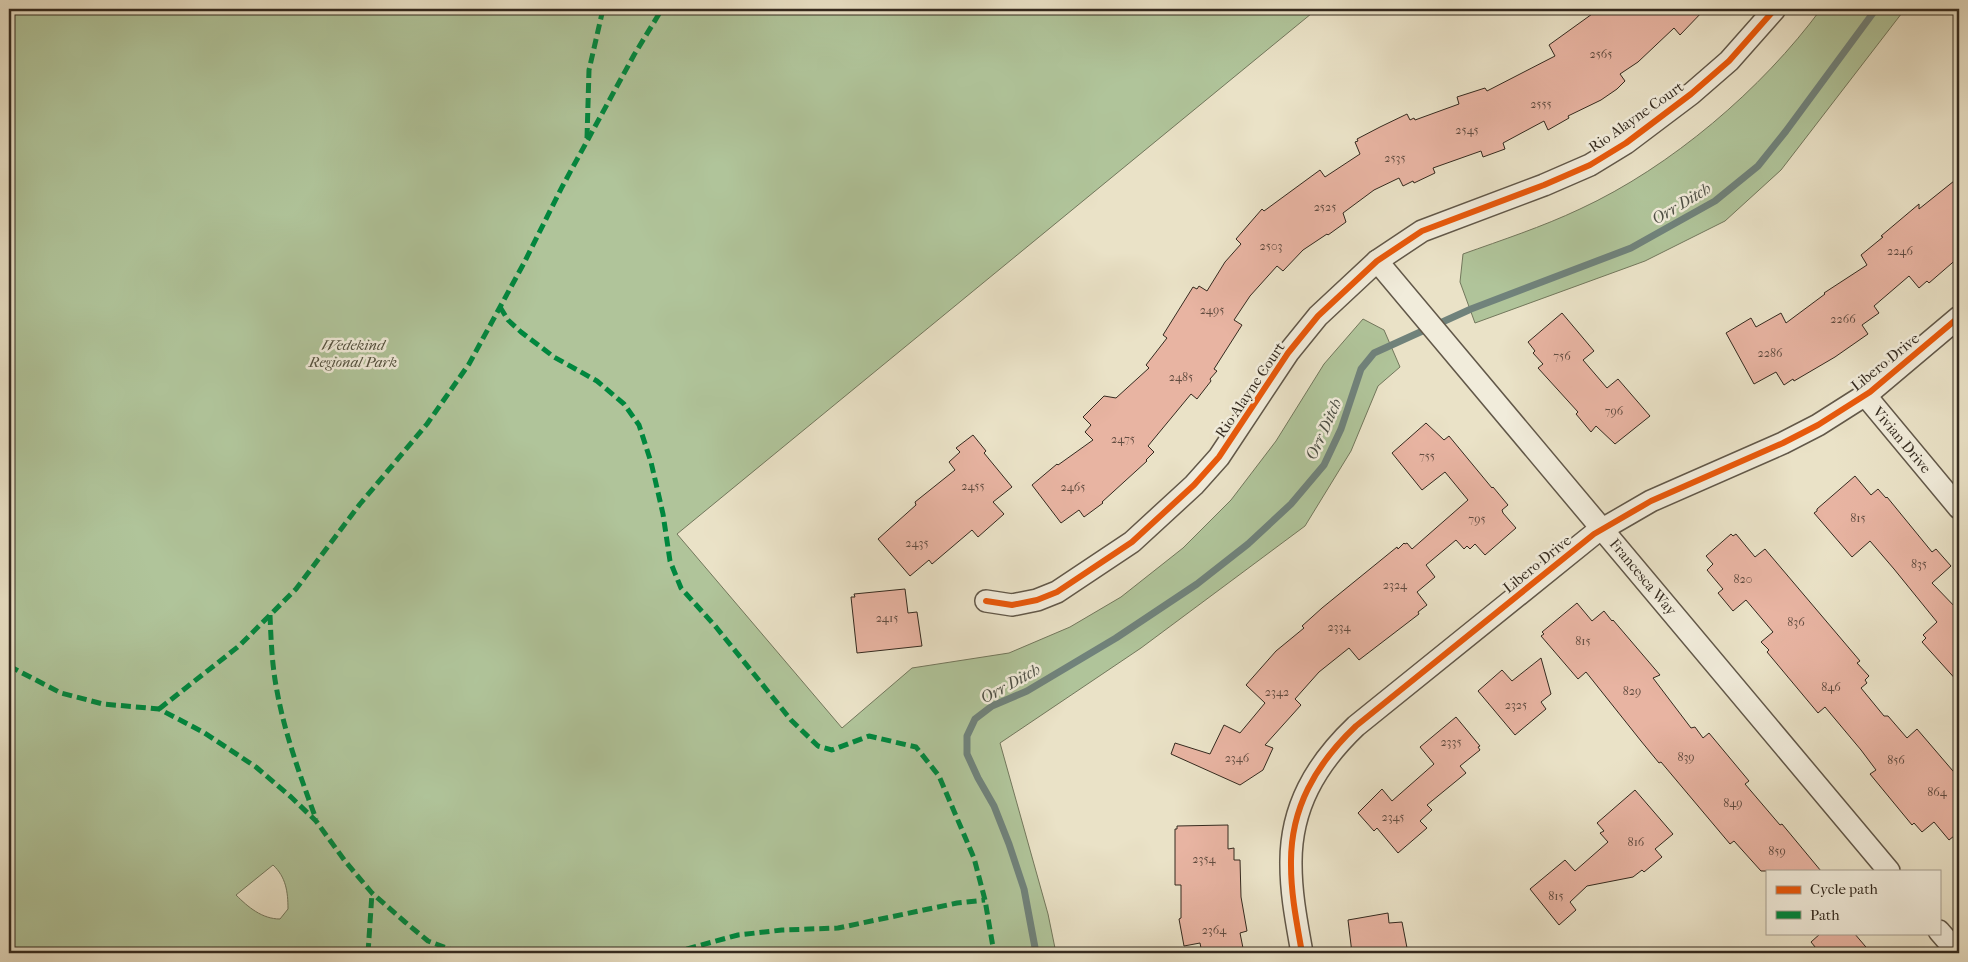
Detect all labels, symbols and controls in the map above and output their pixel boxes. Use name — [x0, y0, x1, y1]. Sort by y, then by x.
house number: 2565 — [1589, 47, 1613, 61]
street label: Rio Alayne Court — [1585, 77, 1687, 156]
house number: 2555 — [1530, 97, 1552, 111]
house number: 2545 — [1455, 123, 1479, 137]
house number: 2535 — [1384, 151, 1406, 165]
water label: Orr Ditch — [1648, 178, 1714, 228]
house number: 2525 — [1314, 200, 1336, 214]
house number: 2503 — [1260, 239, 1283, 253]
house number: 2246 — [1887, 244, 1913, 258]
house number: 2495 — [1200, 303, 1224, 317]
house number: 2266 — [1830, 312, 1856, 326]
street label: Libero Drive — [1847, 329, 1923, 395]
park label: Wedekind Regional Park — [308, 336, 397, 371]
street label: Rio Alayne Court — [1211, 338, 1289, 441]
house number: 2286 — [1758, 346, 1783, 360]
house number: 756 — [1553, 349, 1571, 363]
house number: 2485 — [1169, 370, 1193, 384]
water label: Orr Ditch — [1302, 396, 1345, 463]
street label: Vivian Drive — [1868, 402, 1935, 477]
house number: 796 — [1605, 404, 1624, 418]
house number: 2475 — [1111, 432, 1135, 446]
house number: 755 — [1419, 449, 1435, 463]
house number: 2455 — [961, 479, 985, 493]
house number: 2465 — [1061, 480, 1085, 494]
house number: 815 — [1850, 511, 1866, 525]
house number: 795 — [1468, 512, 1486, 526]
street label: Libero Drive — [1499, 531, 1575, 597]
street label: Francesca Way — [1606, 535, 1681, 620]
house number: 2435 — [905, 536, 929, 550]
house number: 835 — [1911, 557, 1927, 571]
house number: 820 — [1734, 572, 1752, 586]
house number: 2324 — [1383, 578, 1408, 592]
house number: 2415 — [876, 611, 898, 625]
house number: 836 — [1787, 615, 1805, 629]
house number: 2334 — [1327, 620, 1351, 634]
house number: 815 — [1575, 634, 1591, 648]
water label: Orr Ditch — [977, 659, 1043, 708]
house number: 846 — [1821, 680, 1841, 694]
house number: 829 — [1623, 684, 1641, 698]
house number: 2342 — [1265, 685, 1289, 699]
house number: 2325 — [1505, 698, 1527, 712]
house number: 2335 — [1440, 735, 1462, 749]
house number: 839 — [1677, 750, 1695, 764]
house number: 2346 — [1225, 751, 1250, 765]
house number: 856 — [1887, 753, 1905, 767]
house number: 864 — [1927, 785, 1948, 799]
house number: 849 — [1723, 796, 1743, 810]
house number: 2345 — [1381, 810, 1405, 824]
house number: 816 — [1628, 835, 1645, 849]
house number: 859 — [1768, 844, 1786, 858]
house number: 2354 — [1192, 852, 1217, 866]
legend — [1766, 870, 1940, 934]
text: Cycle path — [1810, 880, 1878, 898]
house number: 815 — [1548, 889, 1564, 903]
text: Path — [1810, 906, 1840, 924]
house number: 2364 — [1202, 923, 1227, 937]

